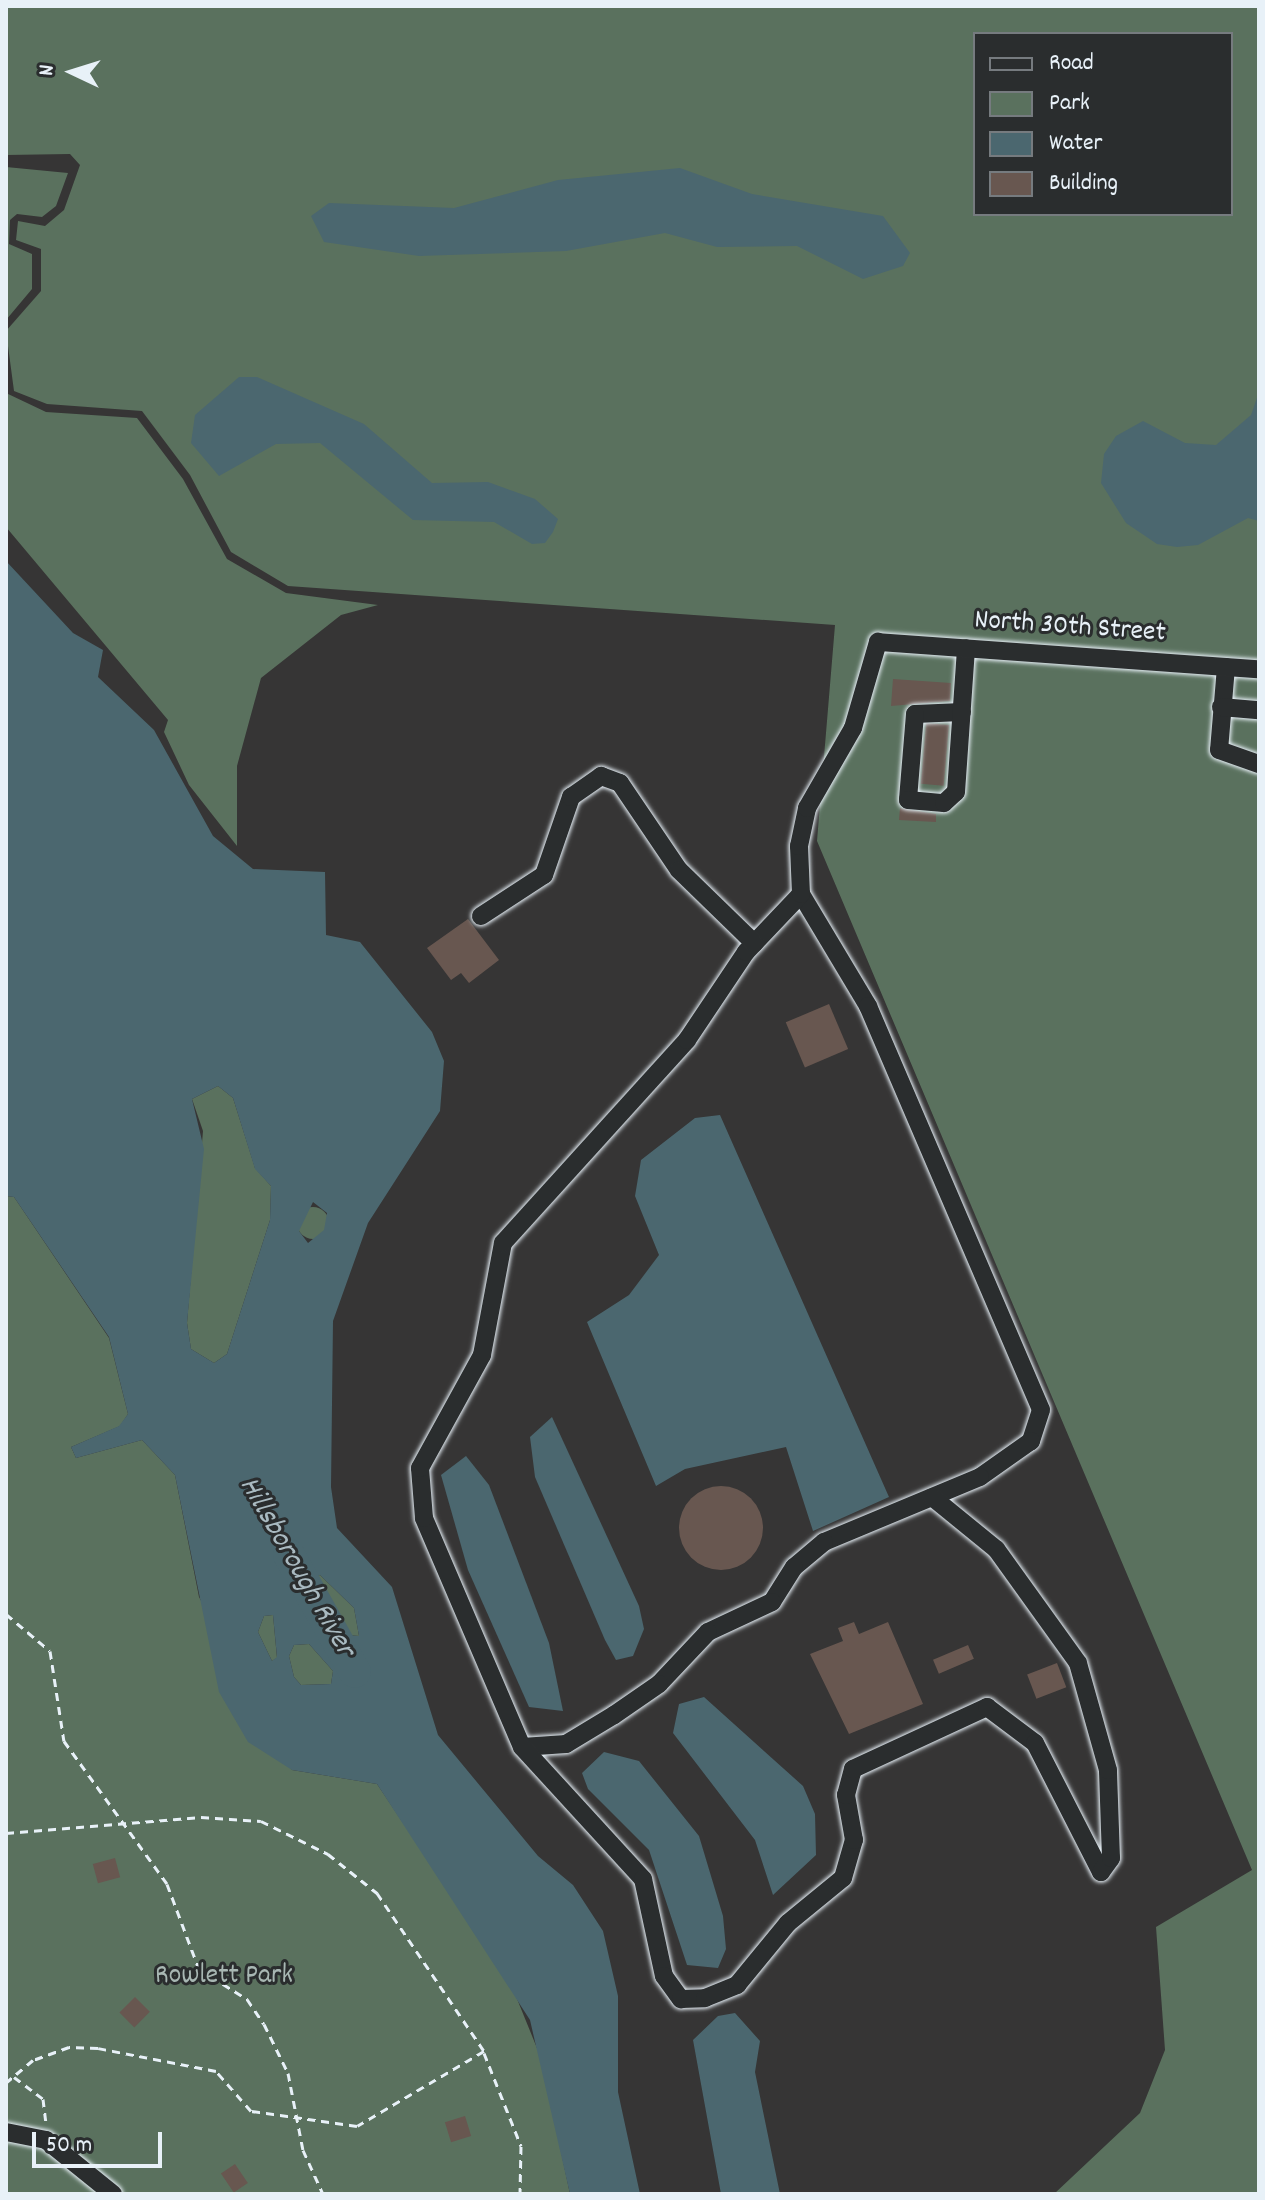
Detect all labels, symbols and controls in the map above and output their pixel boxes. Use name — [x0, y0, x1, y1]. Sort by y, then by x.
north arrow — [32, 32, 112, 112]
legend — [973, 32, 1233, 216]
text: Road — [1049, 47, 1094, 81]
text: N — [32, 64, 63, 77]
text: Park — [1049, 87, 1090, 121]
text: Water — [1049, 127, 1102, 161]
text: Building — [1049, 167, 1118, 201]
street label: North 30th Street — [973, 605, 1167, 651]
water label: Hillsborough River — [229, 1471, 361, 1665]
park label: Rowlett Park — [155, 1960, 293, 1994]
scale bar — [36, 2116, 166, 2166]
text: 50 m — [46, 2129, 92, 2163]

